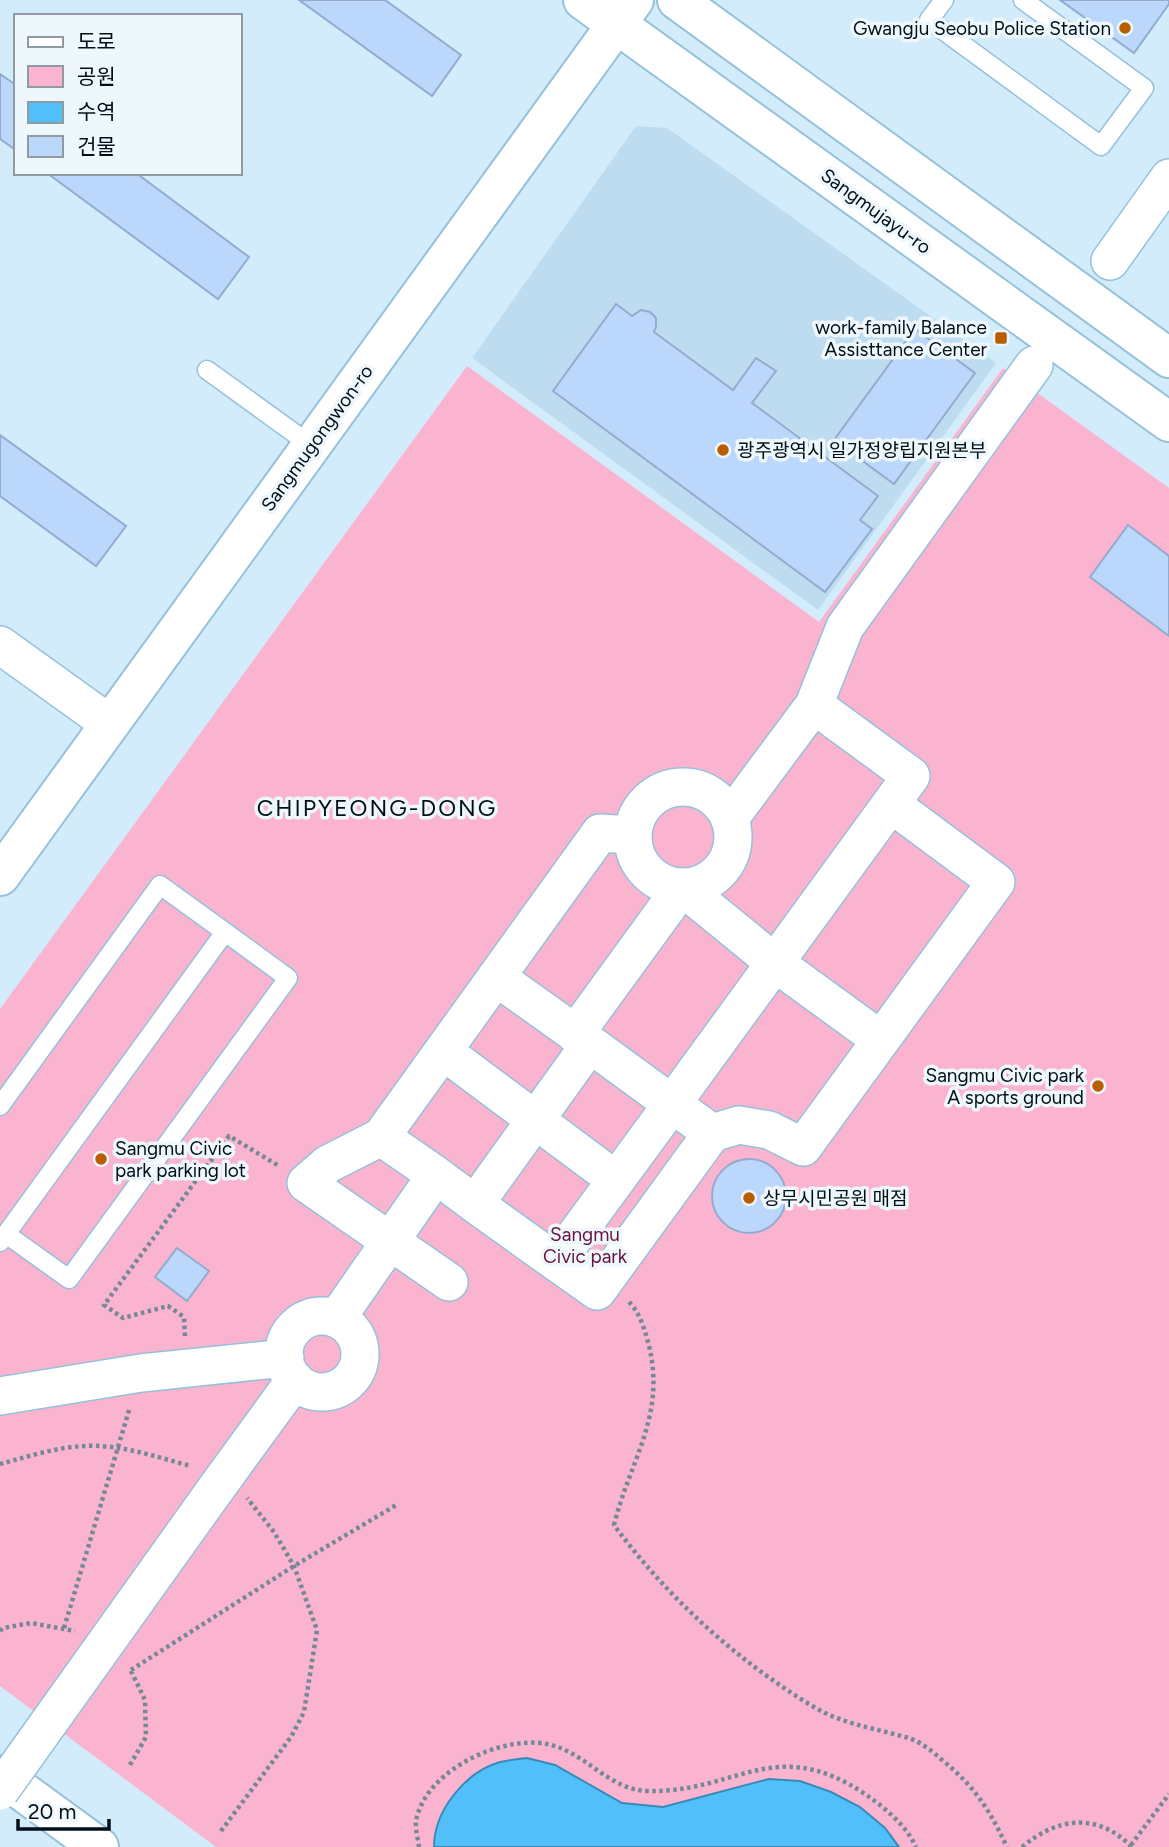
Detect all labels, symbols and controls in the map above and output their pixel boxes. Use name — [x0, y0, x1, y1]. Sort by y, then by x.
legend — [14, 14, 242, 175]
place label: Gwangju Seobu Police Station — [853, 17, 1111, 40]
marker: Gwangju Seobu Police Station — [1117, 20, 1133, 36]
text: 도로 — [77, 29, 116, 54]
text: 공원 — [77, 64, 116, 89]
text: 수역 — [77, 99, 116, 124]
text: 건물 — [77, 134, 116, 159]
street label: Sangmujayu-ro — [816, 163, 936, 259]
place label: work-family Balance Assisttance Center — [815, 316, 988, 361]
marker: work-family Balance Assisttance Center — [993, 330, 1009, 346]
street label: Sangmugongwon-ro — [256, 360, 378, 516]
place label: 광주광역시 일가정양립지원본부 — [737, 439, 986, 462]
marker: 광주광역시 일가정양립지원본부 — [715, 442, 731, 458]
district label: CHIPYEONG-DONG — [257, 794, 497, 822]
place label: Sangmu Civic park A sports ground — [926, 1064, 1085, 1109]
marker: Sangmu Civic park A sports ground — [1090, 1078, 1106, 1094]
place label: Sangmu Civic park parking lot — [115, 1137, 246, 1182]
marker: Sangmu Civic park parking lot — [93, 1151, 109, 1167]
place label: 상무시민공원 매점 — [763, 1187, 908, 1210]
marker: 상무시민공원 매점 — [741, 1190, 757, 1206]
park label: Sangmu Civic park — [543, 1223, 628, 1268]
scale bar — [18, 1787, 108, 1831]
text: 20 m — [28, 1799, 76, 1824]

